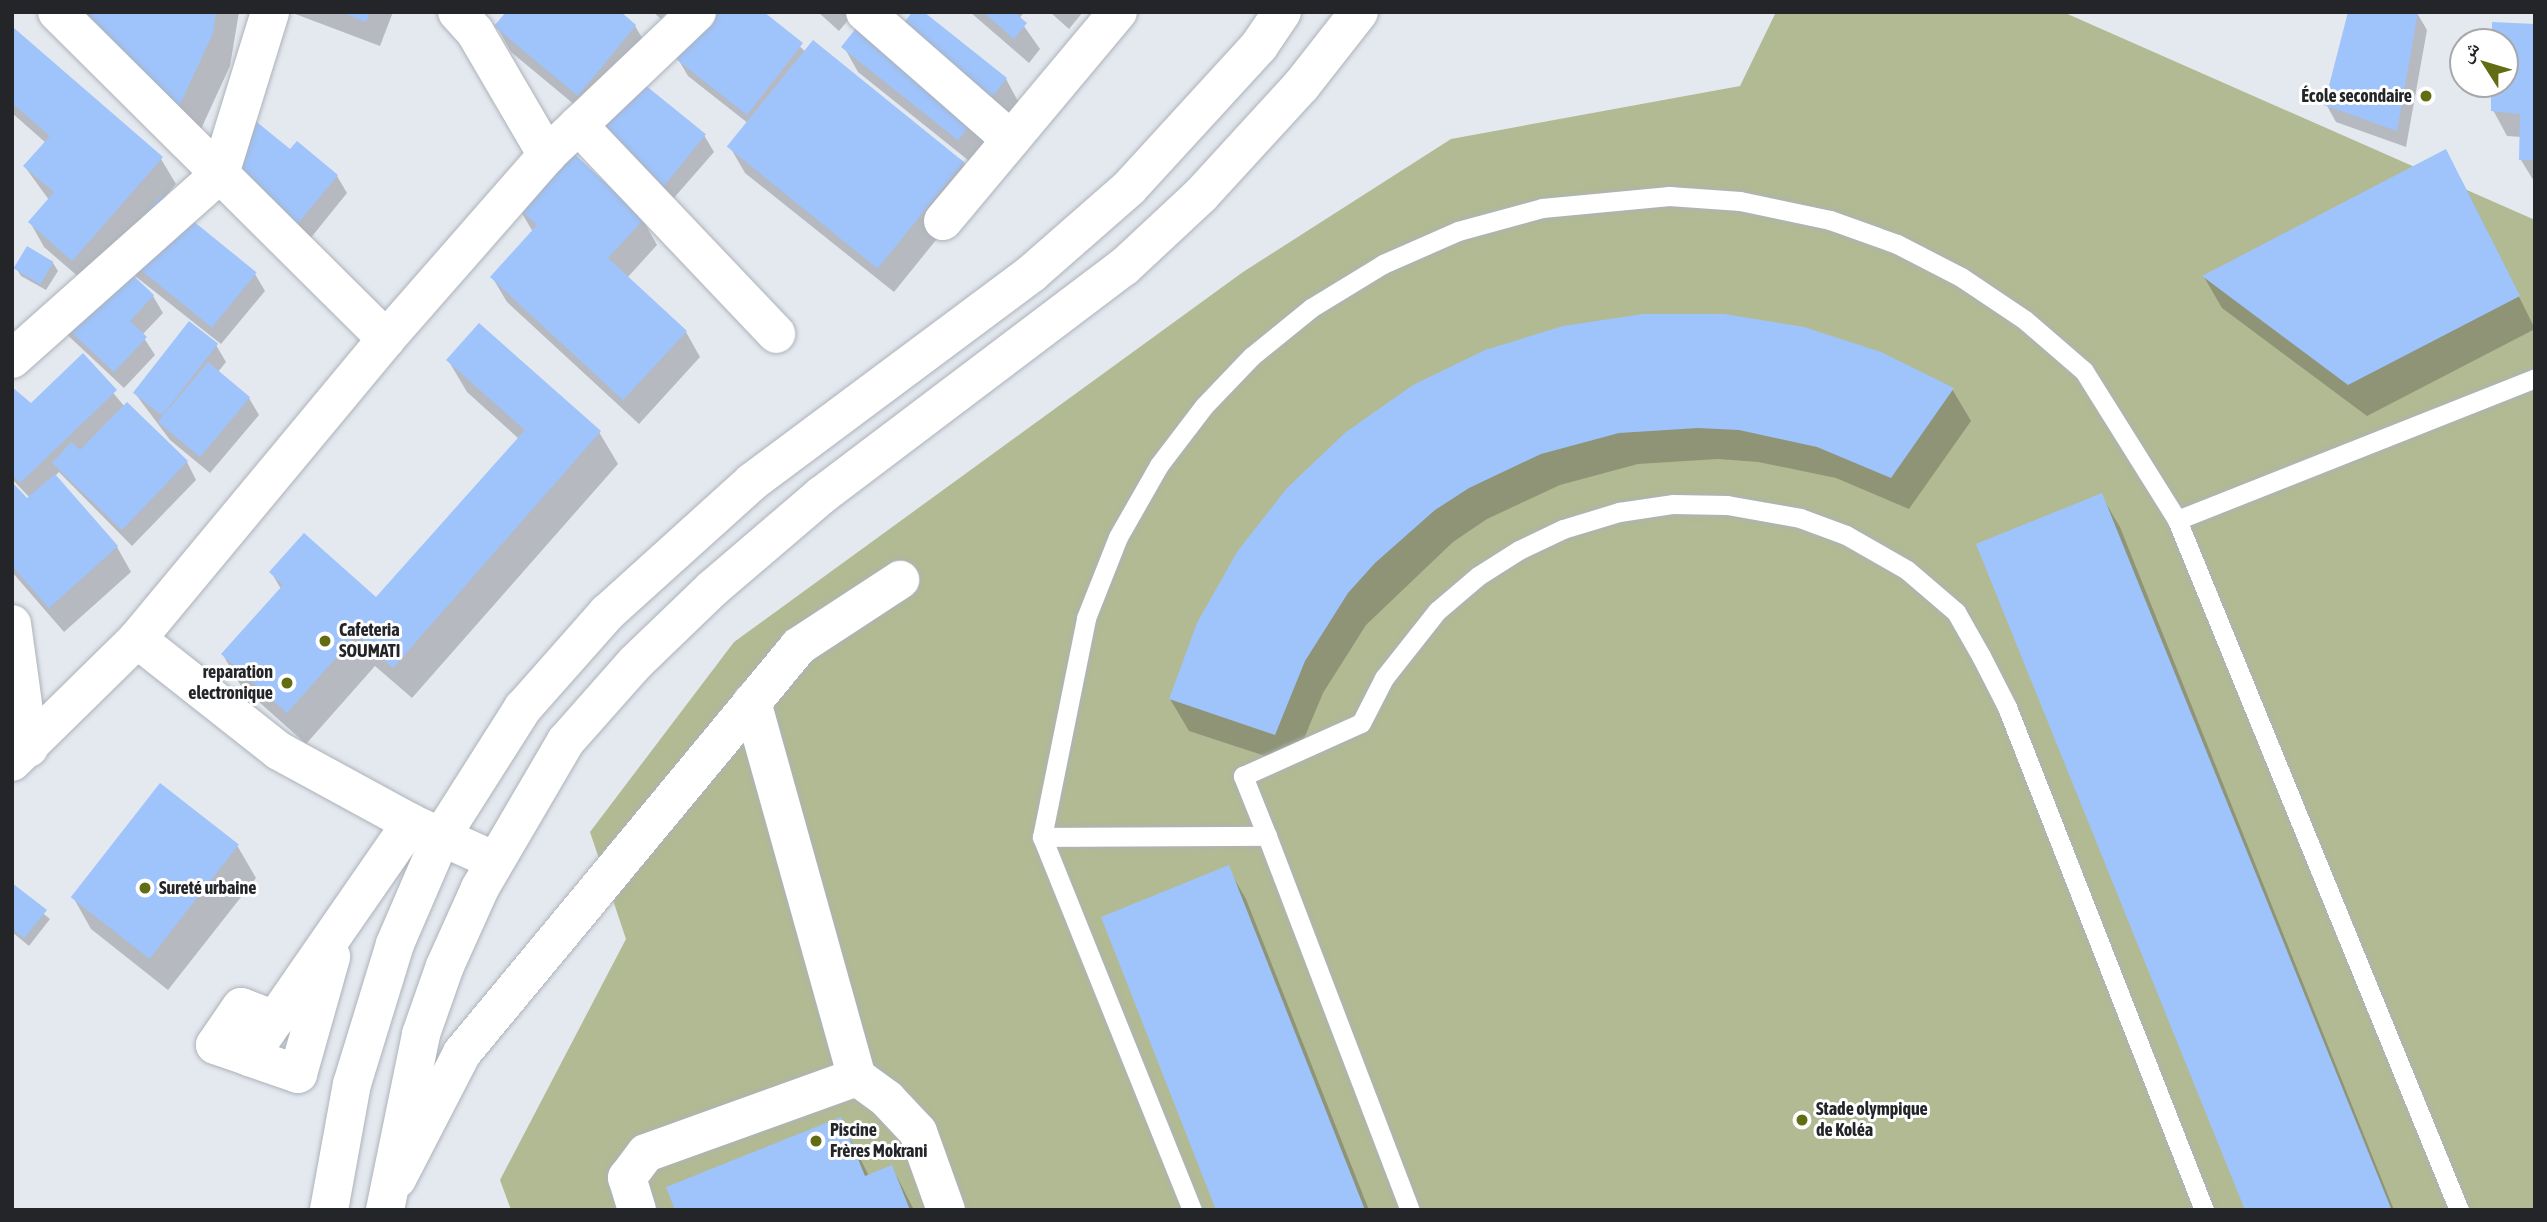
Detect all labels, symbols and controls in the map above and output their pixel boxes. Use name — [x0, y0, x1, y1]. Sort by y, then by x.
north arrow — [2449, 28, 2519, 98]
text: ش — [2454, 37, 2484, 66]
place label: École secondaire — [2301, 85, 2412, 107]
marker: École secondaire — [2418, 88, 2434, 104]
place label: Cafeteria SOUMATI — [339, 620, 400, 662]
marker: Cafeteria SOUMATI — [317, 633, 333, 649]
place label: reparation electronique — [188, 662, 273, 704]
marker: reparation electronique — [279, 675, 295, 691]
place label: Sureté urbaine — [159, 877, 256, 899]
marker: Sureté urbaine — [137, 880, 153, 896]
place label: Stade olympique de Koléa — [1816, 1099, 1928, 1142]
marker: Stade olympique de Koléa — [1794, 1112, 1810, 1128]
place label: Piscine Frères Mokrani — [830, 1120, 927, 1162]
marker: Piscine Frères Mokrani — [808, 1133, 824, 1149]

